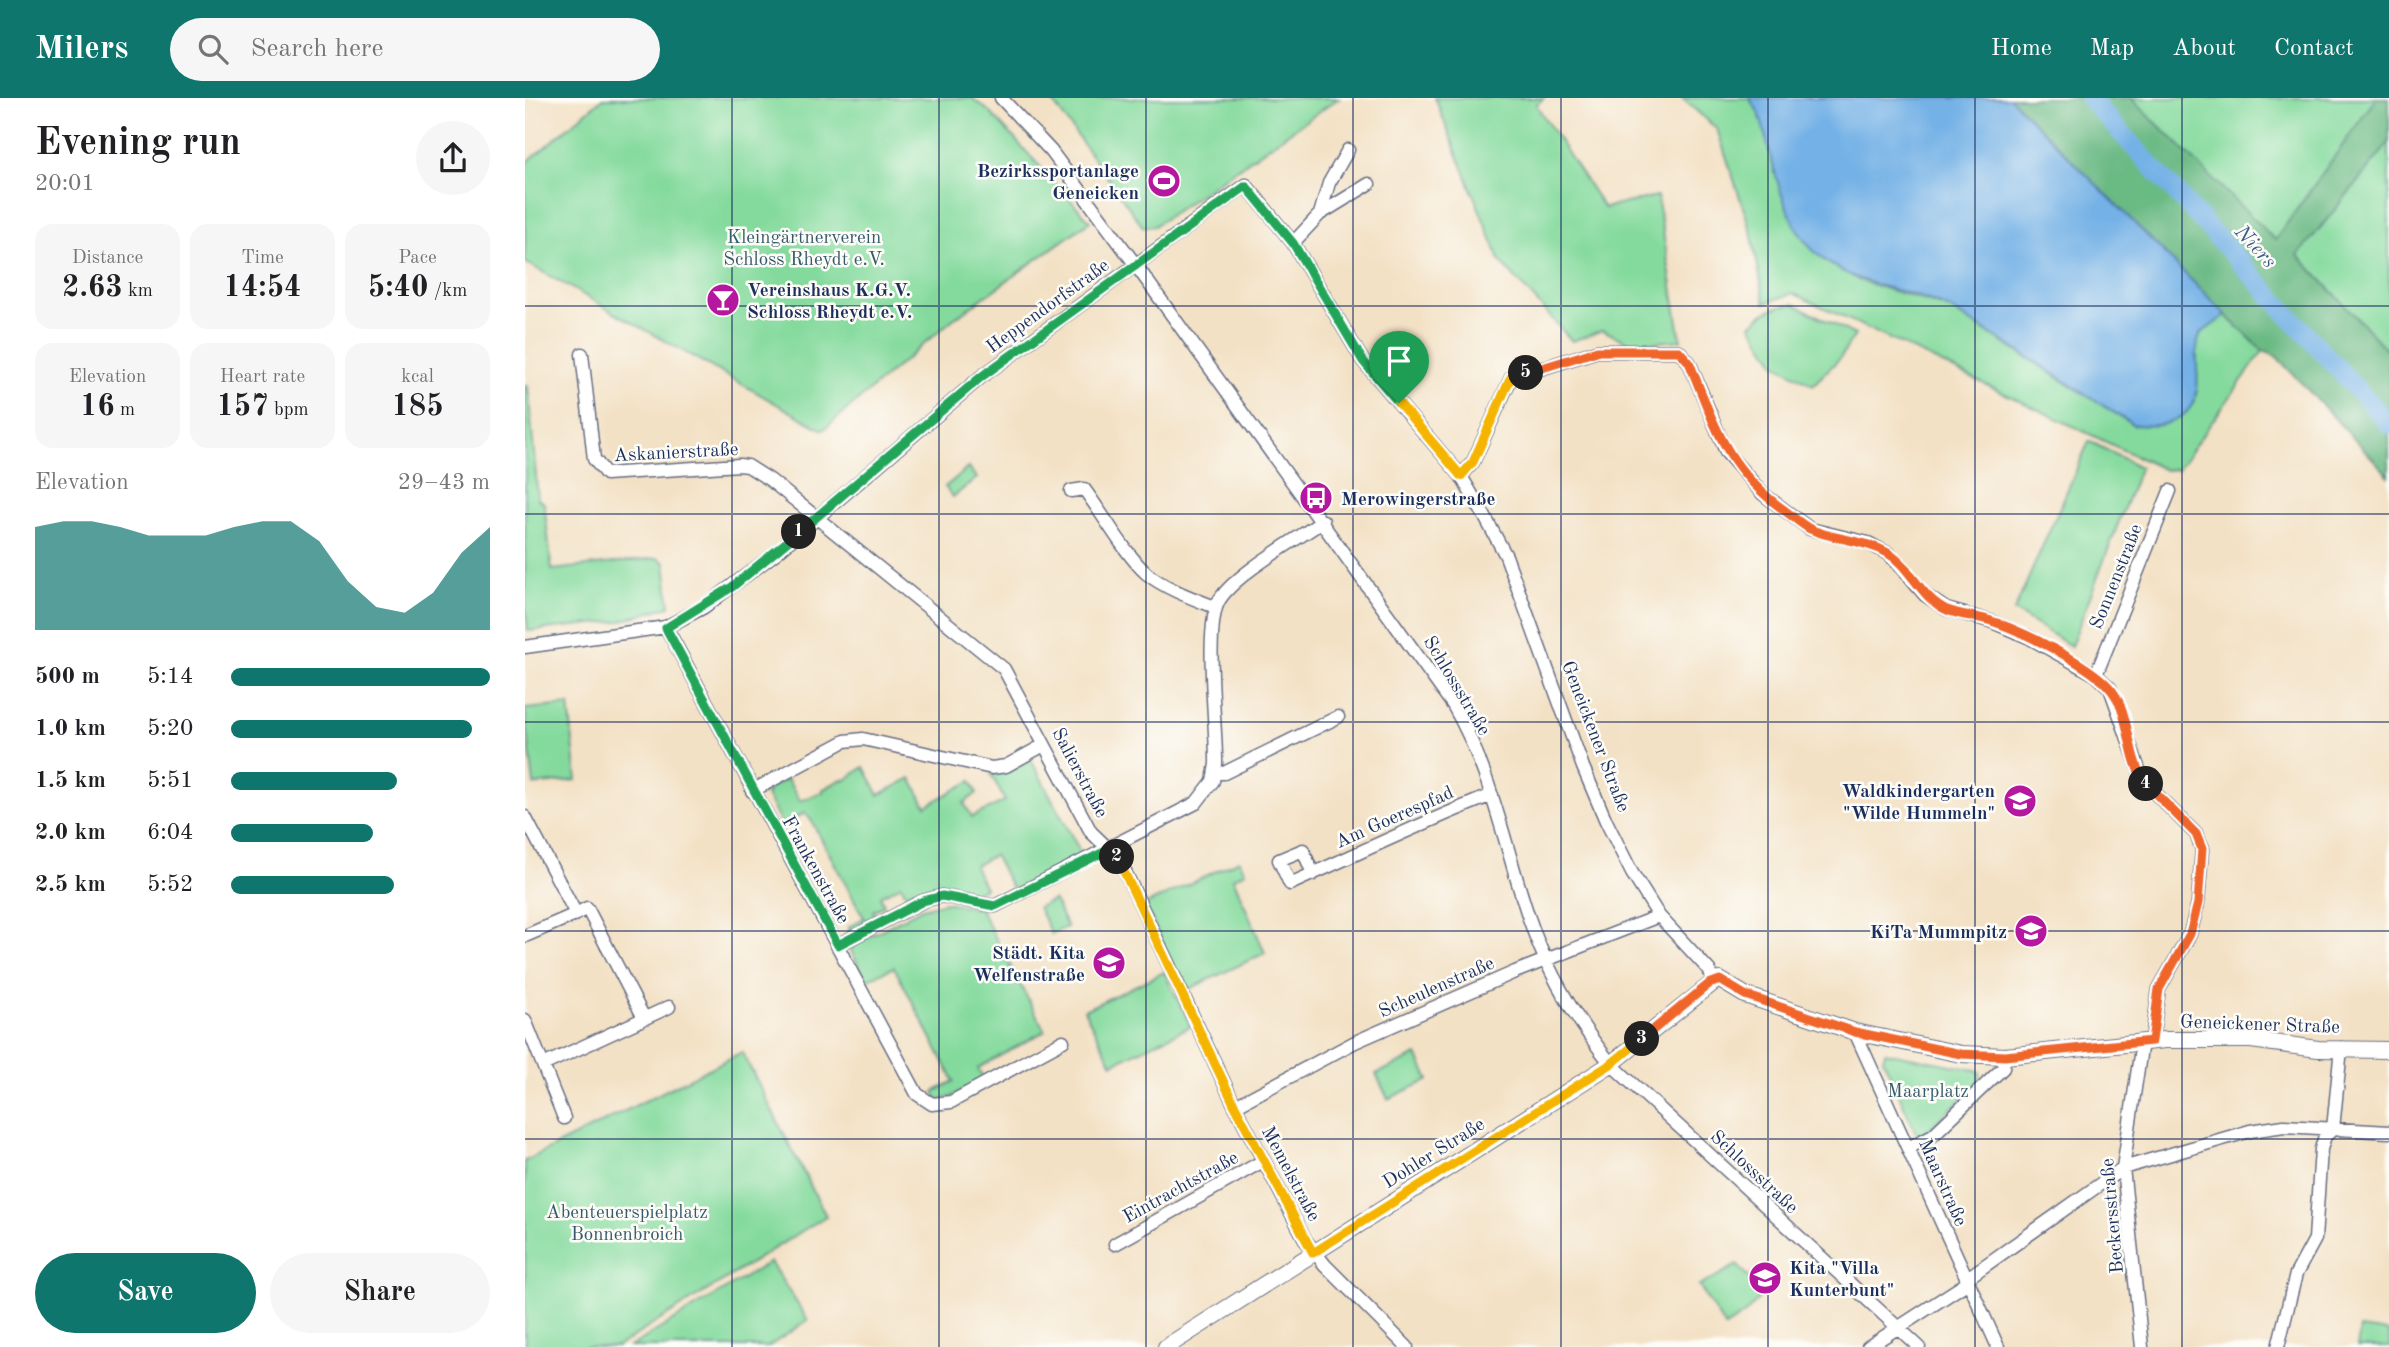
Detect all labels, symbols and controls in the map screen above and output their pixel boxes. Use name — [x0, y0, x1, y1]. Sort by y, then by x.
search box — [170, 18, 660, 81]
icon: search — [194, 30, 232, 68]
text: Milers — [35, 33, 128, 66]
text: Search here — [250, 36, 383, 62]
text: Home — [1991, 37, 2052, 61]
text: Map — [2090, 37, 2134, 61]
text: About — [2172, 37, 2236, 61]
text: Contact — [2274, 37, 2354, 61]
button: share — [416, 121, 490, 195]
text: Evening run — [35, 125, 241, 163]
sports icon: Bezirkssportanlage Geneicken — [1145, 162, 1183, 200]
place label: Bezirkssportanlage Geneicken — [977, 163, 1139, 204]
text: 20:01 — [35, 172, 95, 195]
water label: Niers — [2229, 221, 2280, 273]
park label: Kleingärtnerverein Schloss Rheydt e.V. — [723, 229, 885, 270]
text: Distance — [72, 249, 143, 268]
text: Time — [241, 249, 284, 268]
text: Pace — [398, 249, 437, 268]
street label: Heppendorfstraße — [984, 256, 1113, 358]
text: 2.63 — [62, 273, 123, 303]
text: 14:54 — [224, 273, 302, 303]
text: 5:40 — [368, 273, 428, 303]
bar icon: Vereinshaus K.G.V. Schloss Rheydt e.V. — [704, 281, 742, 319]
text: km — [123, 282, 153, 301]
text: /km — [428, 282, 467, 301]
place label: Vereinshaus K.G.V. Schloss Rheydt e.V. — [747, 282, 912, 323]
pin — [1369, 331, 1429, 403]
icon: arrive — [1380, 342, 1418, 380]
pin: 5 — [1509, 356, 1543, 390]
text: 5 — [1520, 363, 1531, 382]
text: Elevation — [69, 368, 146, 387]
text: Heart rate — [220, 368, 305, 387]
text: kcal — [401, 368, 434, 387]
text: 16 — [80, 392, 115, 422]
text: 157 — [216, 392, 269, 422]
text: 185 — [391, 392, 444, 422]
text: m — [115, 401, 135, 420]
text: bpm — [269, 401, 309, 420]
street label: Askanierstraße — [613, 441, 739, 466]
text: Elevation — [35, 471, 129, 494]
text: 29–43 m — [398, 471, 490, 494]
bus stop icon: Merowingerstraße — [1297, 479, 1335, 517]
place label: Merowingerstraße — [1341, 491, 1496, 510]
pin: 1 — [781, 514, 817, 550]
text: 1 — [793, 522, 804, 541]
street label: Sonnenstraße — [2088, 522, 2147, 632]
street label: Schlossstraße — [1419, 633, 1493, 739]
street label: Geneickener Straße — [1557, 659, 1632, 815]
text: 500 m — [35, 665, 100, 688]
text: 5:14 — [147, 665, 193, 688]
text: 1.0 km — [35, 717, 106, 740]
text: 5:20 — [147, 717, 193, 740]
street label: Salierstraße — [1047, 725, 1110, 821]
pin: 4 — [2129, 766, 2163, 802]
text: 1.5 km — [35, 769, 106, 792]
text: 5:51 — [147, 769, 193, 792]
text: 4 — [2140, 774, 2151, 793]
school or university icon: Waldkindergarten "Wilde Hummeln" — [2001, 782, 2039, 820]
place label: Waldkindergarten "Wilde Hummeln" — [1842, 783, 1995, 824]
street label: Am Goerespfad — [1333, 784, 1457, 853]
street label: Frankenstraße — [777, 813, 852, 927]
text: 2.0 km — [35, 821, 106, 844]
text: 6:04 — [147, 821, 193, 844]
pin: 2 — [1099, 840, 1135, 874]
text: 2 — [1111, 847, 1122, 866]
text: 2.5 km — [35, 873, 106, 896]
text: 5:52 — [147, 873, 193, 896]
school or university icon: KiTa Mummpitz — [2012, 912, 2050, 950]
place label: KiTa Mummpitz — [1870, 924, 2007, 943]
school or university icon: Städt. Kita Welfenstraße — [1090, 944, 1128, 982]
place label: Städt. Kita Welfenstraße — [973, 945, 1085, 986]
street label: Scheulenstraße — [1376, 954, 1498, 1022]
street label: Geneickener Straße — [2180, 1013, 2340, 1038]
pin: 3 — [1625, 1021, 1659, 1056]
text: 3 — [1636, 1029, 1647, 1048]
park label: Maarplatz — [1887, 1083, 1969, 1102]
street label: Dohler Straße — [1380, 1115, 1489, 1193]
street label: Memelstraße — [1257, 1124, 1323, 1225]
street label: Schlossstraße — [1706, 1128, 1801, 1218]
street label: Maarstraße — [1914, 1137, 1969, 1229]
street label: Eintrachtstraße — [1120, 1149, 1242, 1228]
street label: Beckersstraße — [2099, 1157, 2128, 1274]
park label: Abenteuerspielplatz Bonnenbroich — [546, 1204, 708, 1245]
button: Save — [35, 1253, 256, 1333]
button: Share — [270, 1253, 490, 1333]
school or university icon: Kita "Villa Kunterbunt" — [1746, 1259, 1784, 1297]
place label: Kita "Villa Kunterbunt" — [1789, 1260, 1894, 1301]

